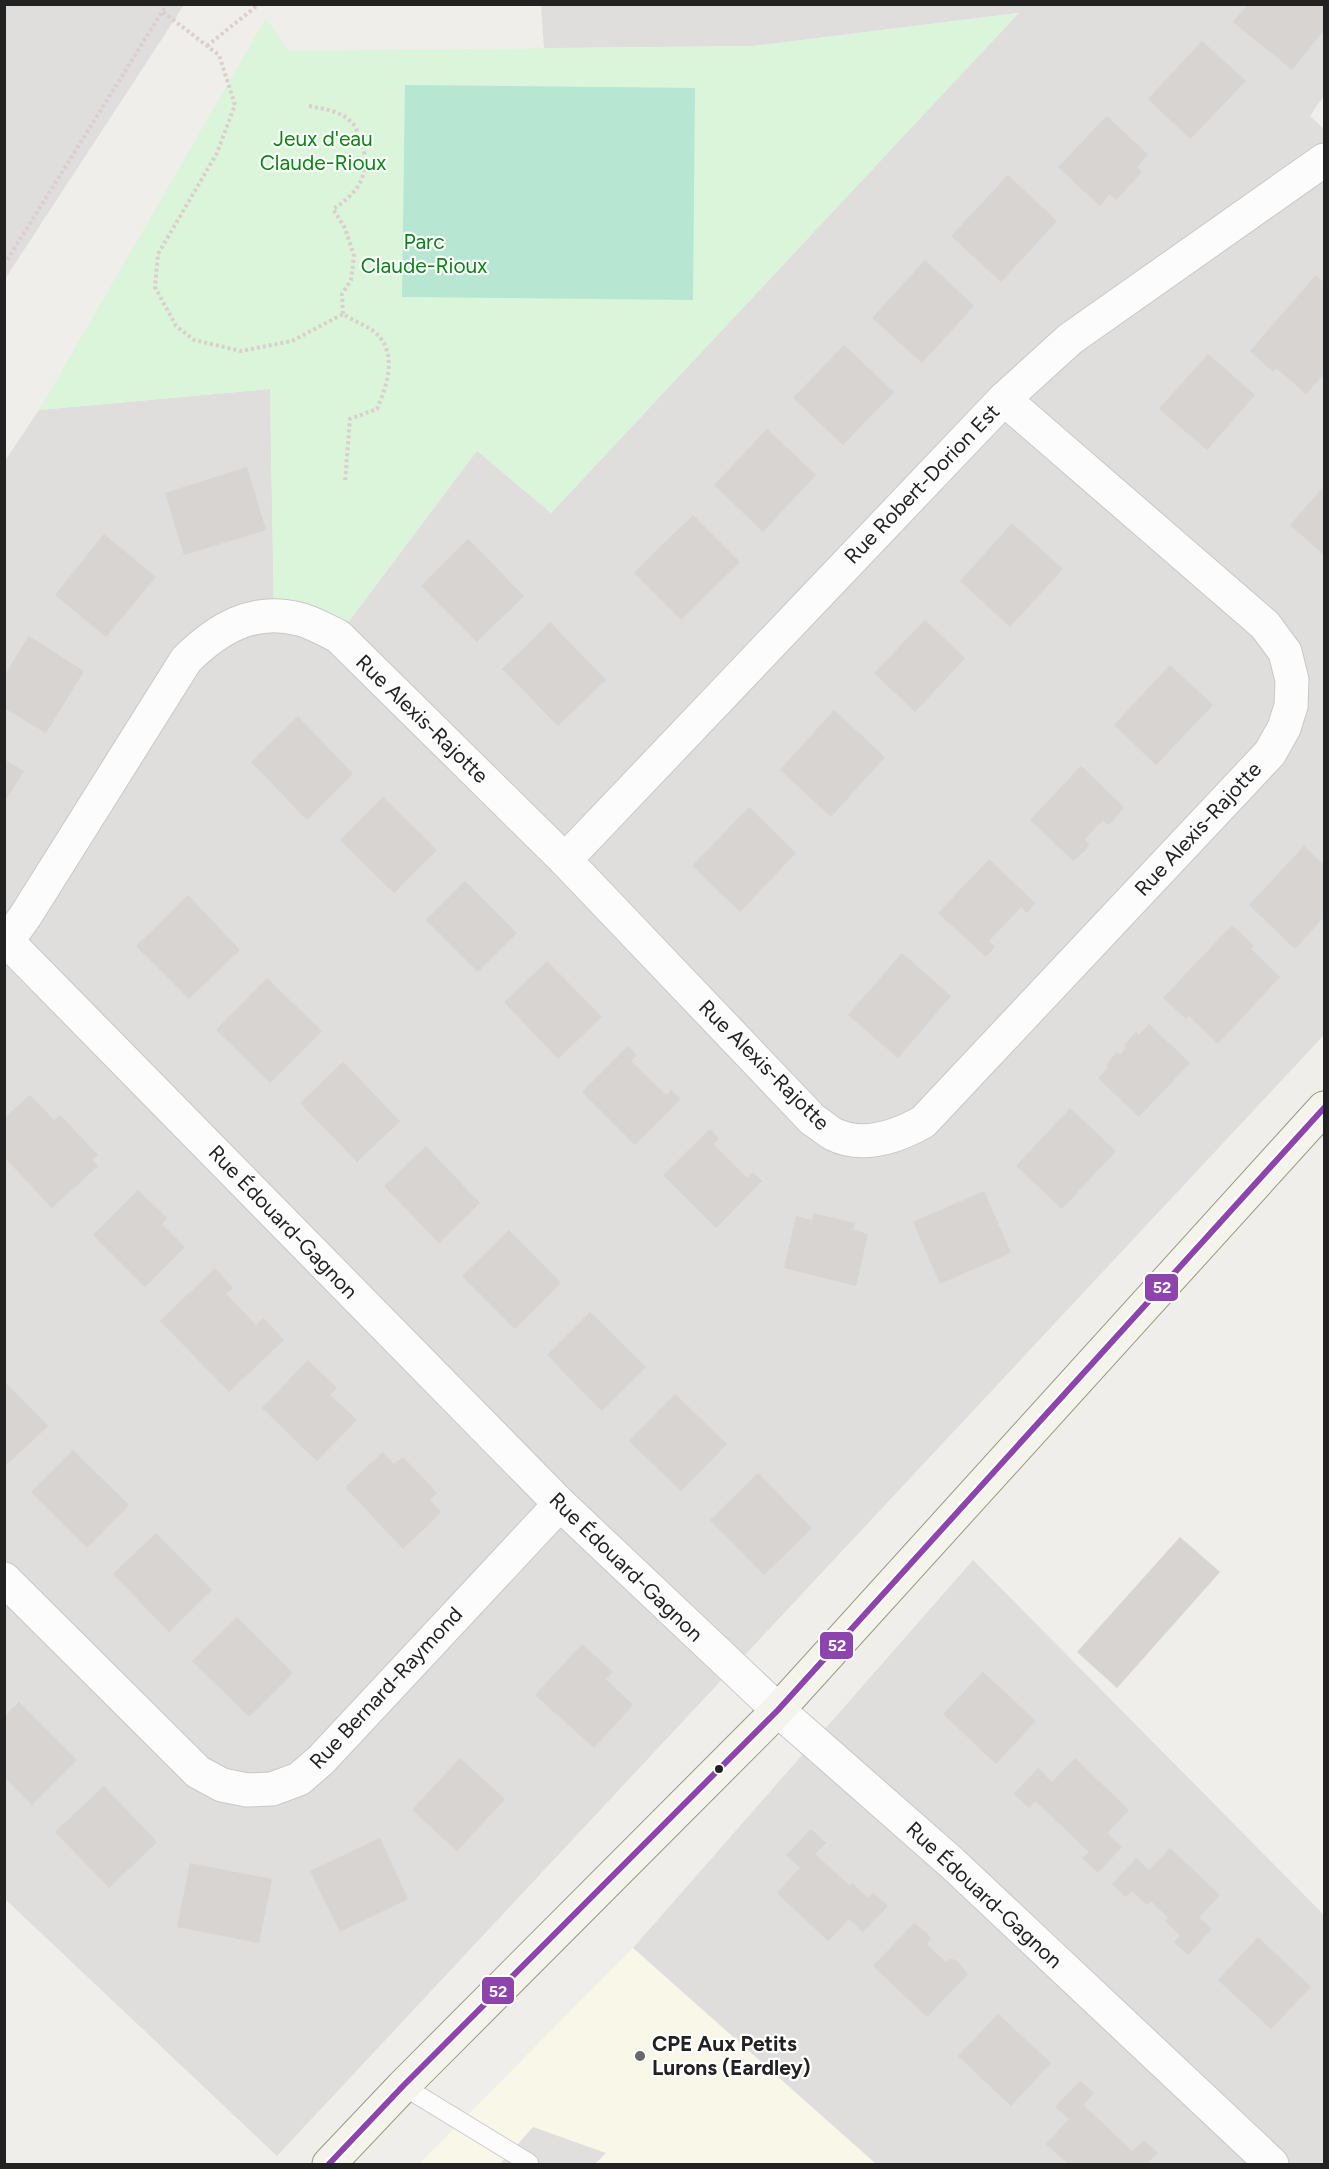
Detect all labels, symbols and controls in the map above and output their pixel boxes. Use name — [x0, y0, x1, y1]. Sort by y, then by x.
park label: Jeux d'eau Claude-Rioux — [260, 126, 386, 175]
park label: Parc Claude-Rioux — [361, 229, 487, 278]
street label: Rue Robert-Dorion Est — [839, 399, 1004, 569]
street label: Rue Alexis-Rajotte — [351, 649, 494, 788]
street label: Rue Alexis-Rajotte — [1129, 756, 1266, 901]
street label: Rue Alexis-Rajotte — [694, 994, 835, 1135]
street label: Rue Édouard-Gagnon — [204, 1140, 363, 1304]
line badge: 52 — [1144, 1273, 1179, 1302]
text: 52 — [1153, 1278, 1171, 1297]
street label: Rue Édouard-Gagnon — [544, 1487, 708, 1646]
street label: Rue Bernard-Raymond — [304, 1601, 467, 1774]
line badge: 52 — [819, 1631, 854, 1660]
text: 52 — [828, 1636, 846, 1655]
unlabelled marker — [713, 1763, 725, 1775]
street label: Rue Édouard-Gagnon — [901, 1816, 1067, 1973]
line badge: 52 — [481, 1976, 515, 2005]
text: 52 — [489, 1982, 507, 2001]
place label: CPE Aux Petits Lurons (Eardley) — [652, 2031, 811, 2080]
marker: CPE Aux Petits Lurons (Eardley) — [633, 2049, 647, 2063]

